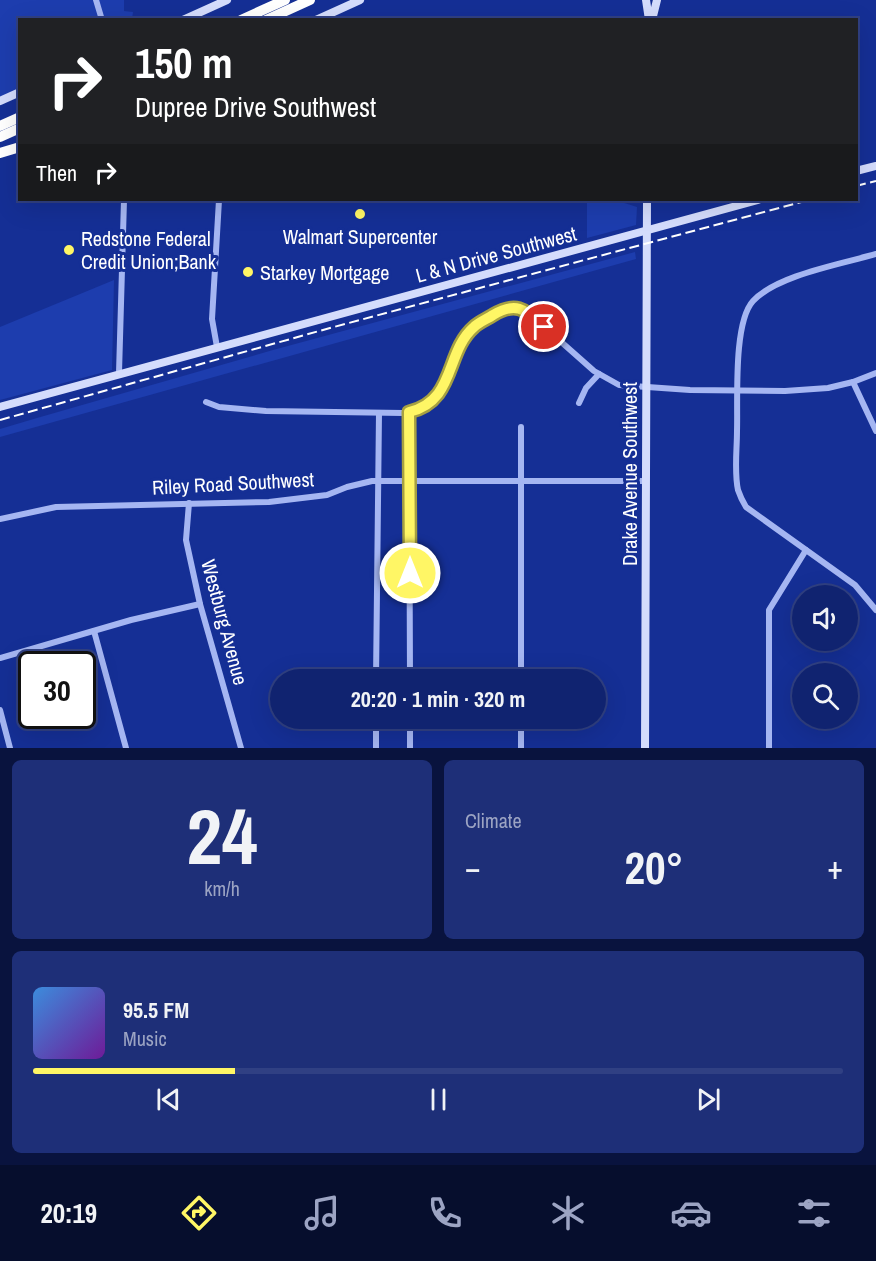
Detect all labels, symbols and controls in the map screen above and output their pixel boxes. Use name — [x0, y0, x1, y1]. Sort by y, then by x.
text: 150 m — [135, 35, 233, 91]
icon: right — [36, 42, 114, 120]
text: Dupree Drive Southwest — [135, 89, 376, 125]
icon: right — [89, 156, 122, 189]
text: Then — [36, 158, 77, 188]
marker: Walmart Supercenter — [353, 207, 367, 221]
street label: L & N Drive Southwest — [413, 219, 580, 288]
place label: Walmart Supercenter — [283, 223, 438, 250]
place label: Redstone Federal Credit Union;Bank — [81, 225, 217, 275]
marker: Redstone Federal Credit Union;Bank — [62, 243, 76, 257]
place label: Starkey Mortgage — [260, 259, 389, 286]
marker: Starkey Mortgage — [241, 265, 255, 279]
pin — [518, 301, 569, 352]
icon: arrive — [527, 310, 560, 343]
street label: Drake Avenue Southwest — [616, 382, 643, 566]
street label: Riley Road Southwest — [151, 465, 315, 501]
position arrow — [378, 541, 442, 605]
street label: Westburg Avenue — [195, 556, 255, 688]
map controls — [792, 585, 858, 729]
button: sound — [792, 585, 858, 651]
speed limit sign: 30 — [18, 651, 96, 729]
button: search — [792, 663, 858, 729]
text: 20:20 · 1 min · 320 m — [351, 684, 525, 714]
text: 24 — [186, 783, 258, 888]
text: Climate — [465, 807, 522, 834]
text: 20° — [624, 837, 684, 898]
text: − — [465, 845, 481, 889]
text: + — [827, 845, 843, 889]
text: km/h — [204, 875, 240, 902]
text: 95.5 FM — [123, 995, 189, 1025]
text: Music — [123, 1025, 167, 1052]
icon: previous — [152, 1083, 185, 1116]
icon: pause — [422, 1083, 455, 1116]
icon: next — [692, 1083, 725, 1116]
icon: directions — [178, 1192, 220, 1234]
icon: music — [301, 1192, 343, 1234]
icon: phone — [424, 1192, 466, 1234]
icon: climate — [547, 1192, 589, 1234]
icon: car — [670, 1192, 712, 1234]
icon: filters — [793, 1192, 835, 1234]
text: 20:19 — [41, 1195, 97, 1231]

